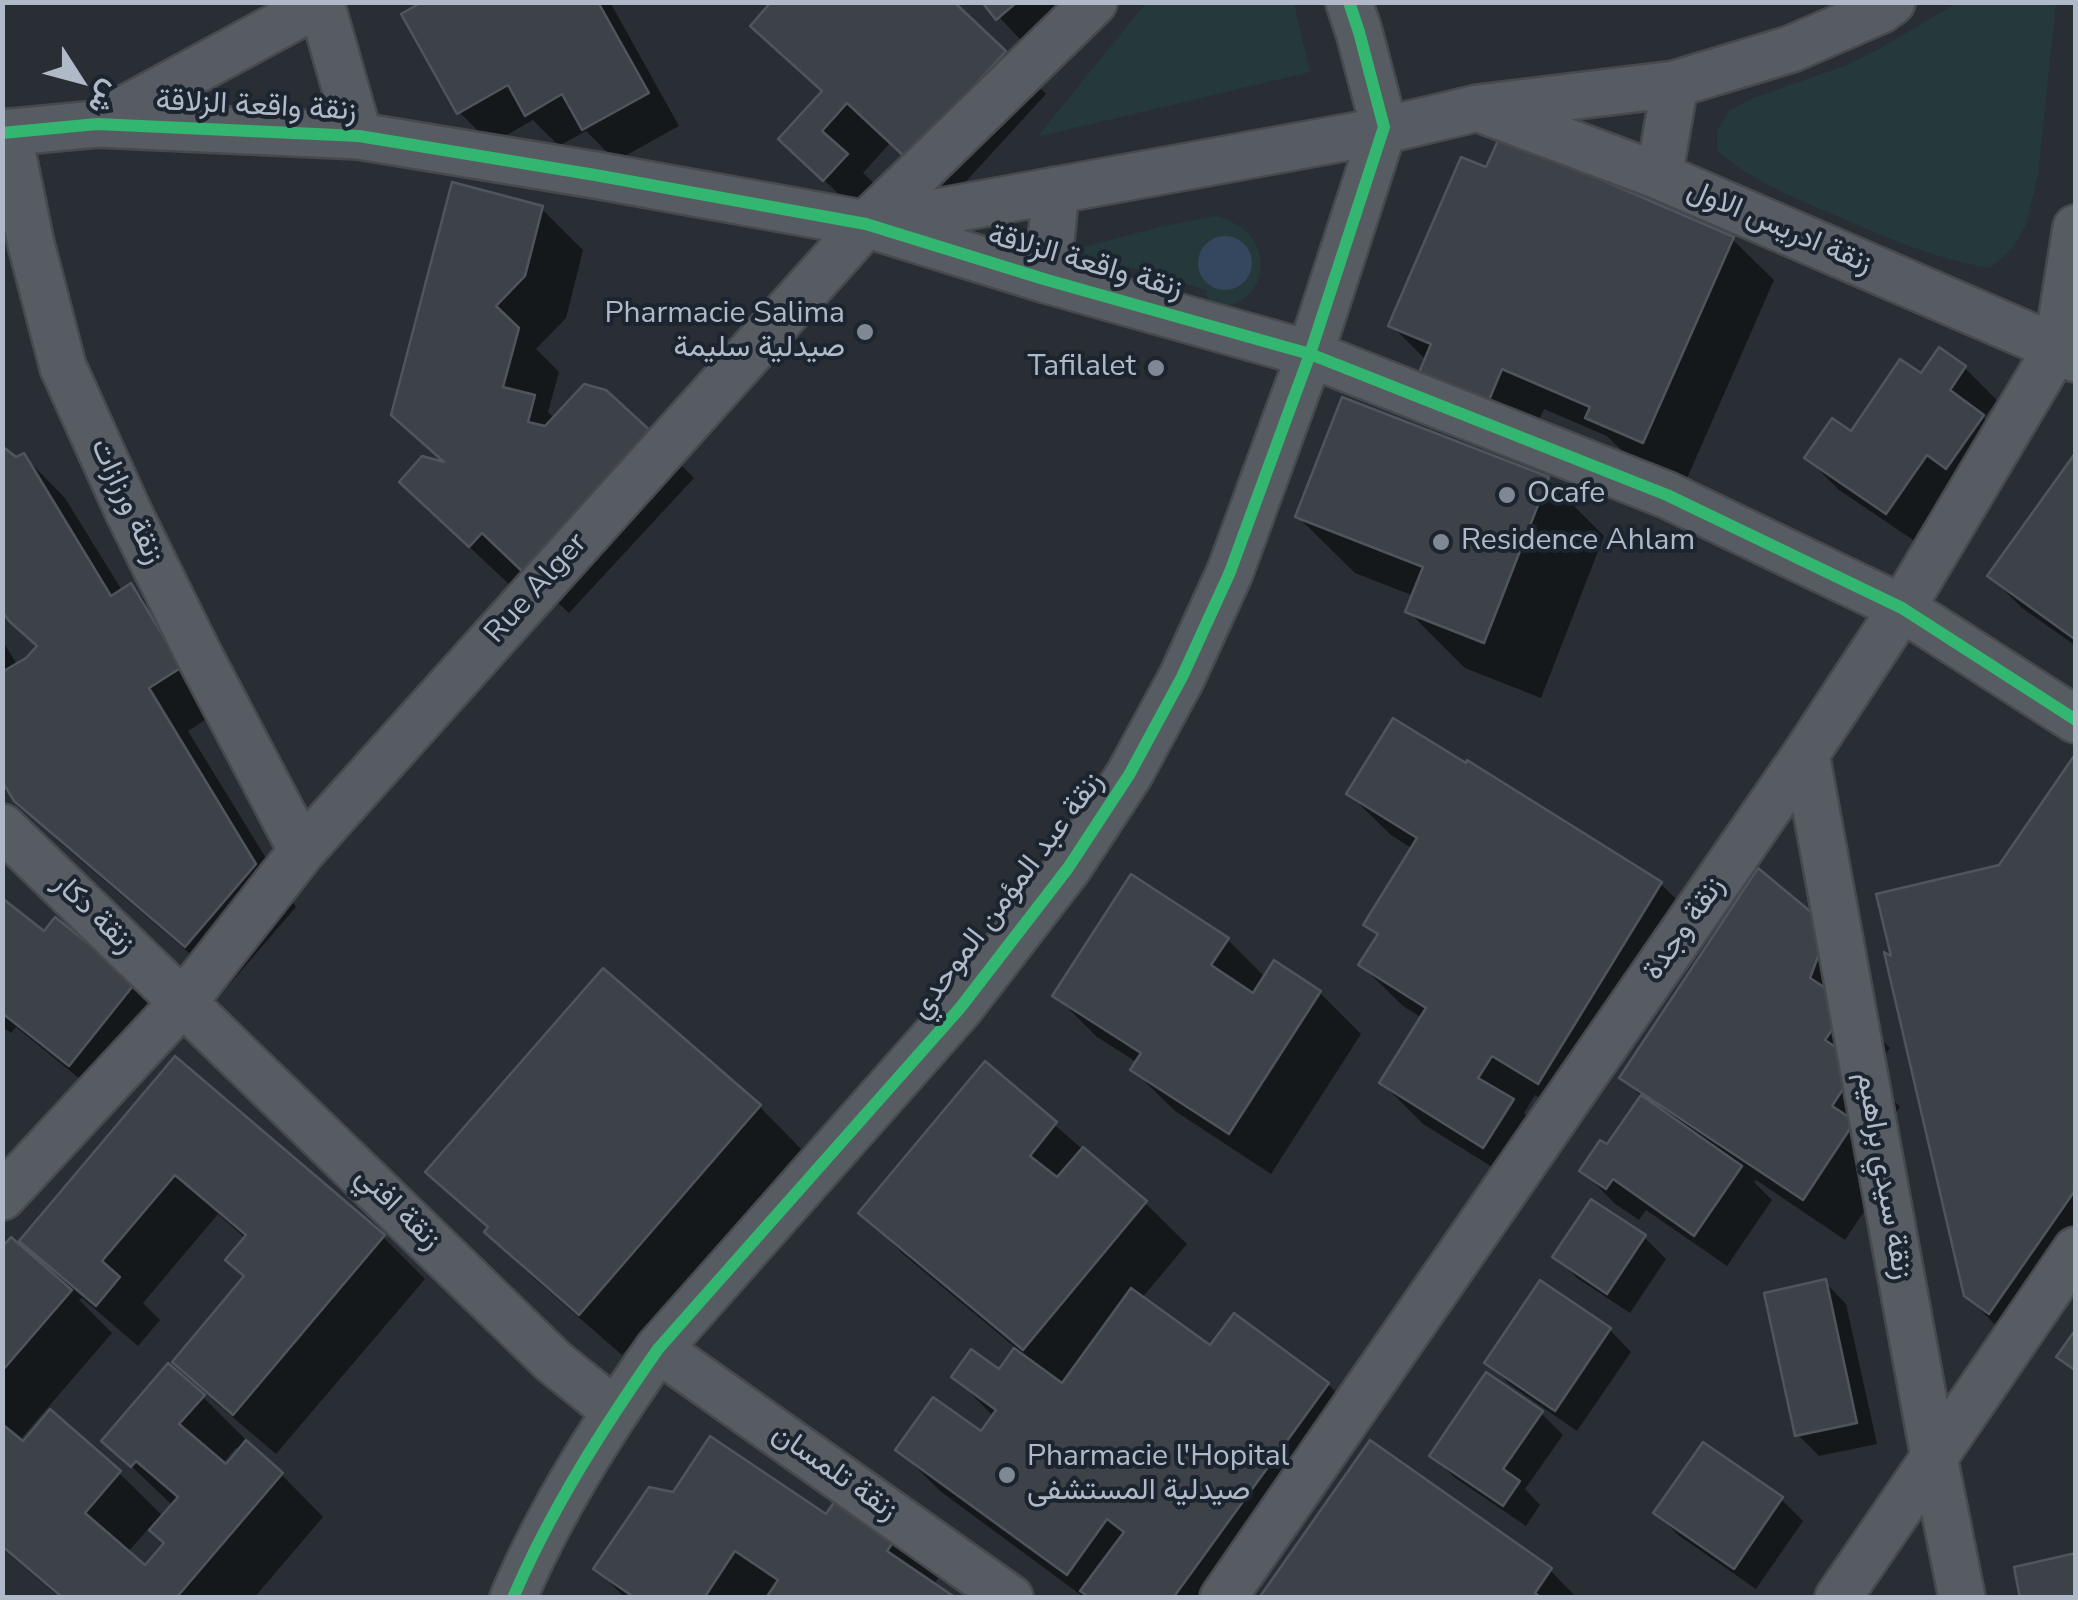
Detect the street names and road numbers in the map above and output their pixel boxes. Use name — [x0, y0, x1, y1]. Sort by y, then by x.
street label: زنقة واقعة الزلاقة — [155, 84, 357, 130]
street label: زنقة ادريس الاول — [1681, 173, 1877, 283]
street label: زنقة واقعة الزلاقة — [984, 218, 1186, 308]
street label: زنقة ورزازات — [81, 433, 171, 571]
street label: Rue Alger — [478, 527, 596, 651]
street label: زنقة عبد المؤمن الموحدي — [903, 766, 1113, 1026]
street label: زنقة دكار — [44, 866, 142, 962]
street label: زنقة وجدة — [1636, 870, 1734, 988]
street label: زنقة سيدي براهيم — [1847, 1069, 1919, 1283]
street label: زنقة افني — [347, 1160, 447, 1258]
street label: زنقة تلمسان — [764, 1417, 904, 1529]

